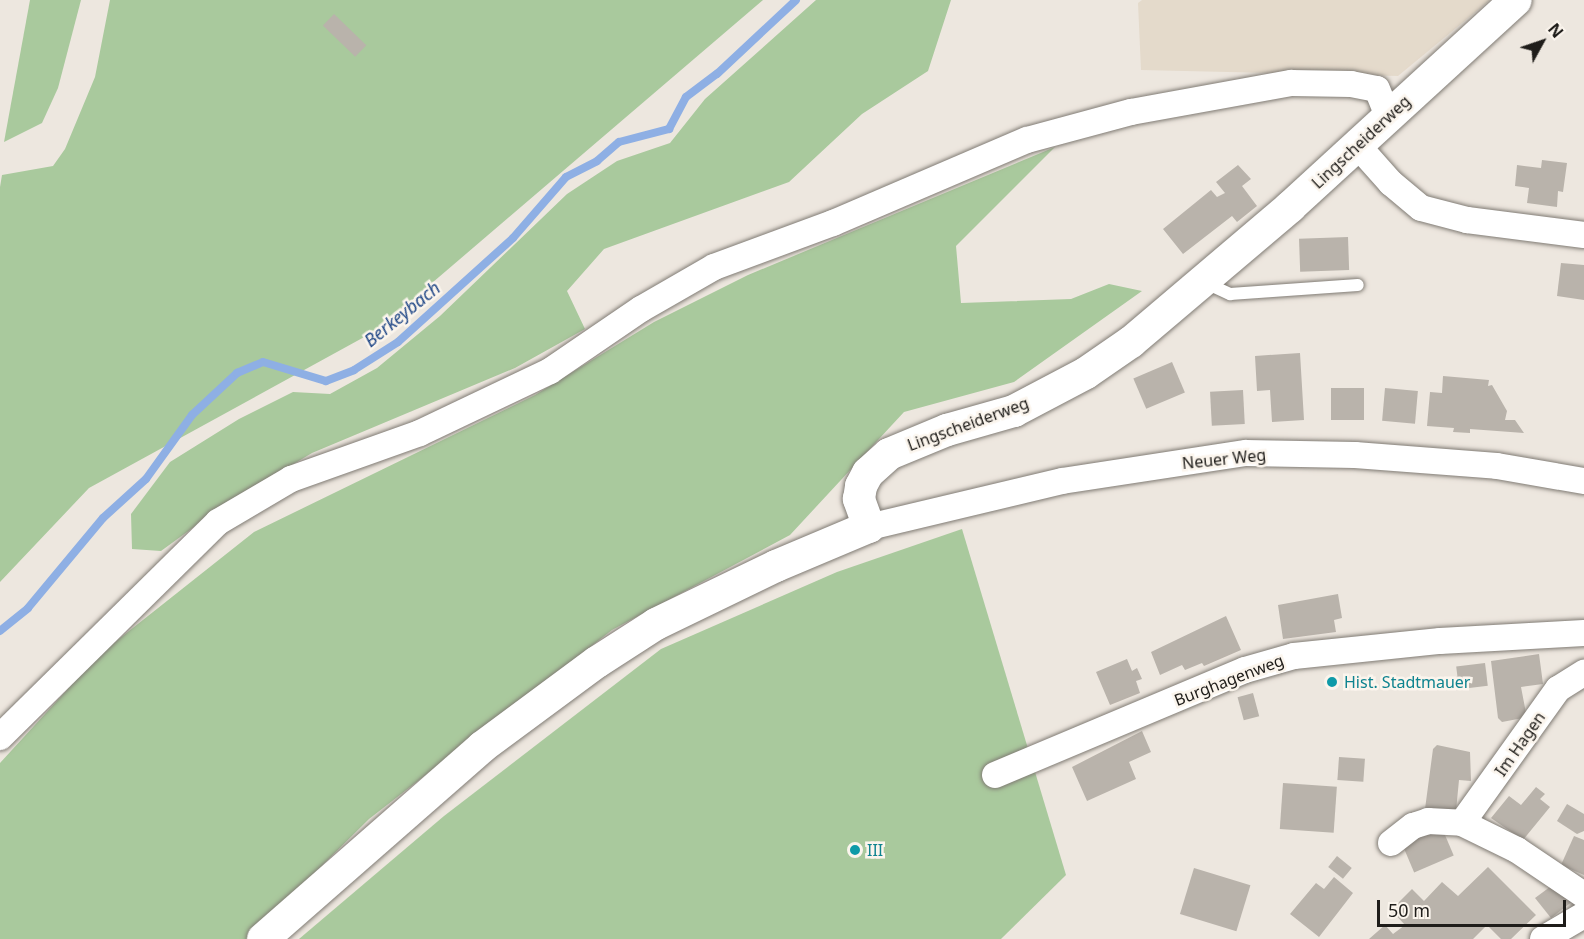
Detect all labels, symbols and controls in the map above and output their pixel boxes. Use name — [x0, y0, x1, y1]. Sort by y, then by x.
north arrow — [1512, 12, 1572, 72]
text: N — [1543, 18, 1568, 42]
street label: Lingscheiderweg — [1308, 91, 1414, 193]
water label: Berkeybach — [360, 277, 444, 351]
street label: Lingscheiderweg — [905, 393, 1031, 455]
street label: Neuer Weg — [1181, 445, 1267, 473]
street label: Burghagenweg — [1172, 650, 1286, 710]
place label: Hist. Stadtmauer — [1344, 672, 1470, 692]
marker: Hist. Stadtmauer — [1325, 675, 1339, 689]
street label: Im Hagen — [1491, 708, 1549, 780]
place label: III — [867, 840, 883, 860]
marker: III — [848, 843, 862, 857]
scale bar — [1380, 888, 1569, 926]
text: 50 m — [1388, 898, 1430, 922]

